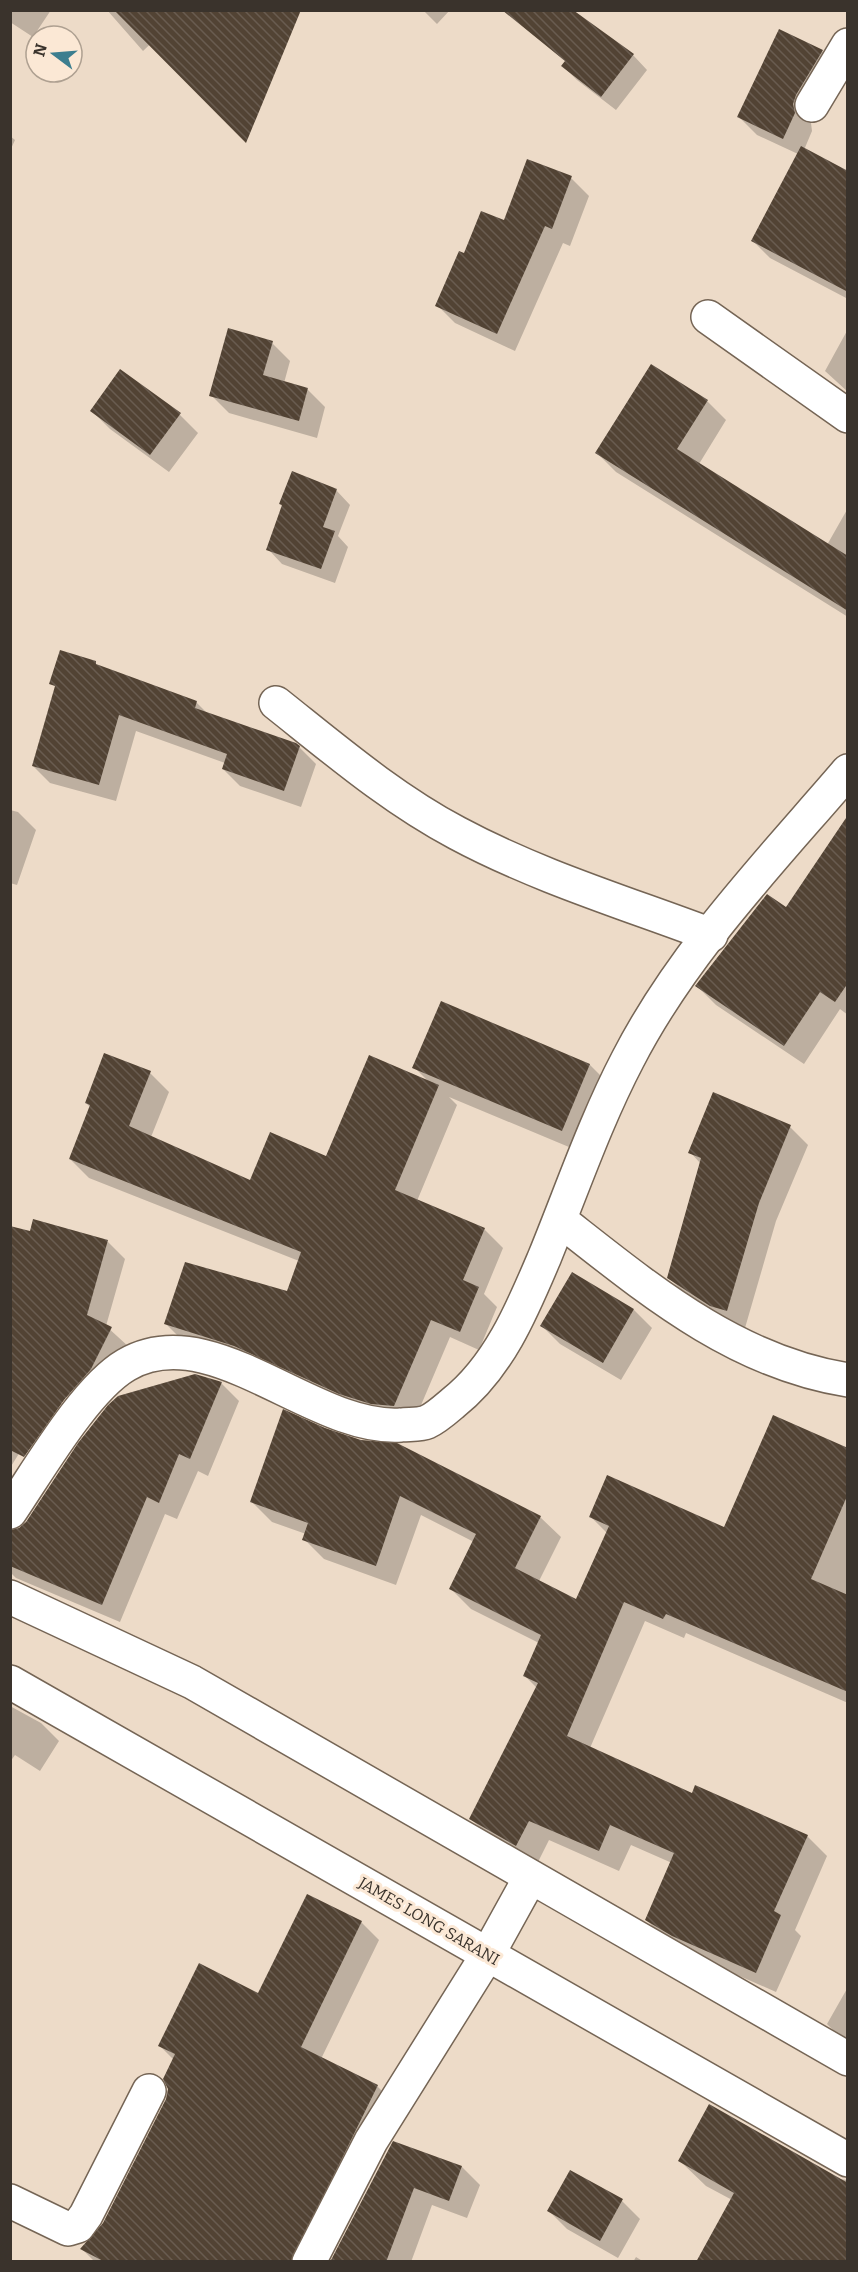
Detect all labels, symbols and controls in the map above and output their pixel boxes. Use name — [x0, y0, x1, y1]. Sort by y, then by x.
north arrow — [24, 24, 84, 84]
text: N — [29, 41, 51, 59]
street label: JAMES LONG SARANI — [354, 1872, 503, 1969]

